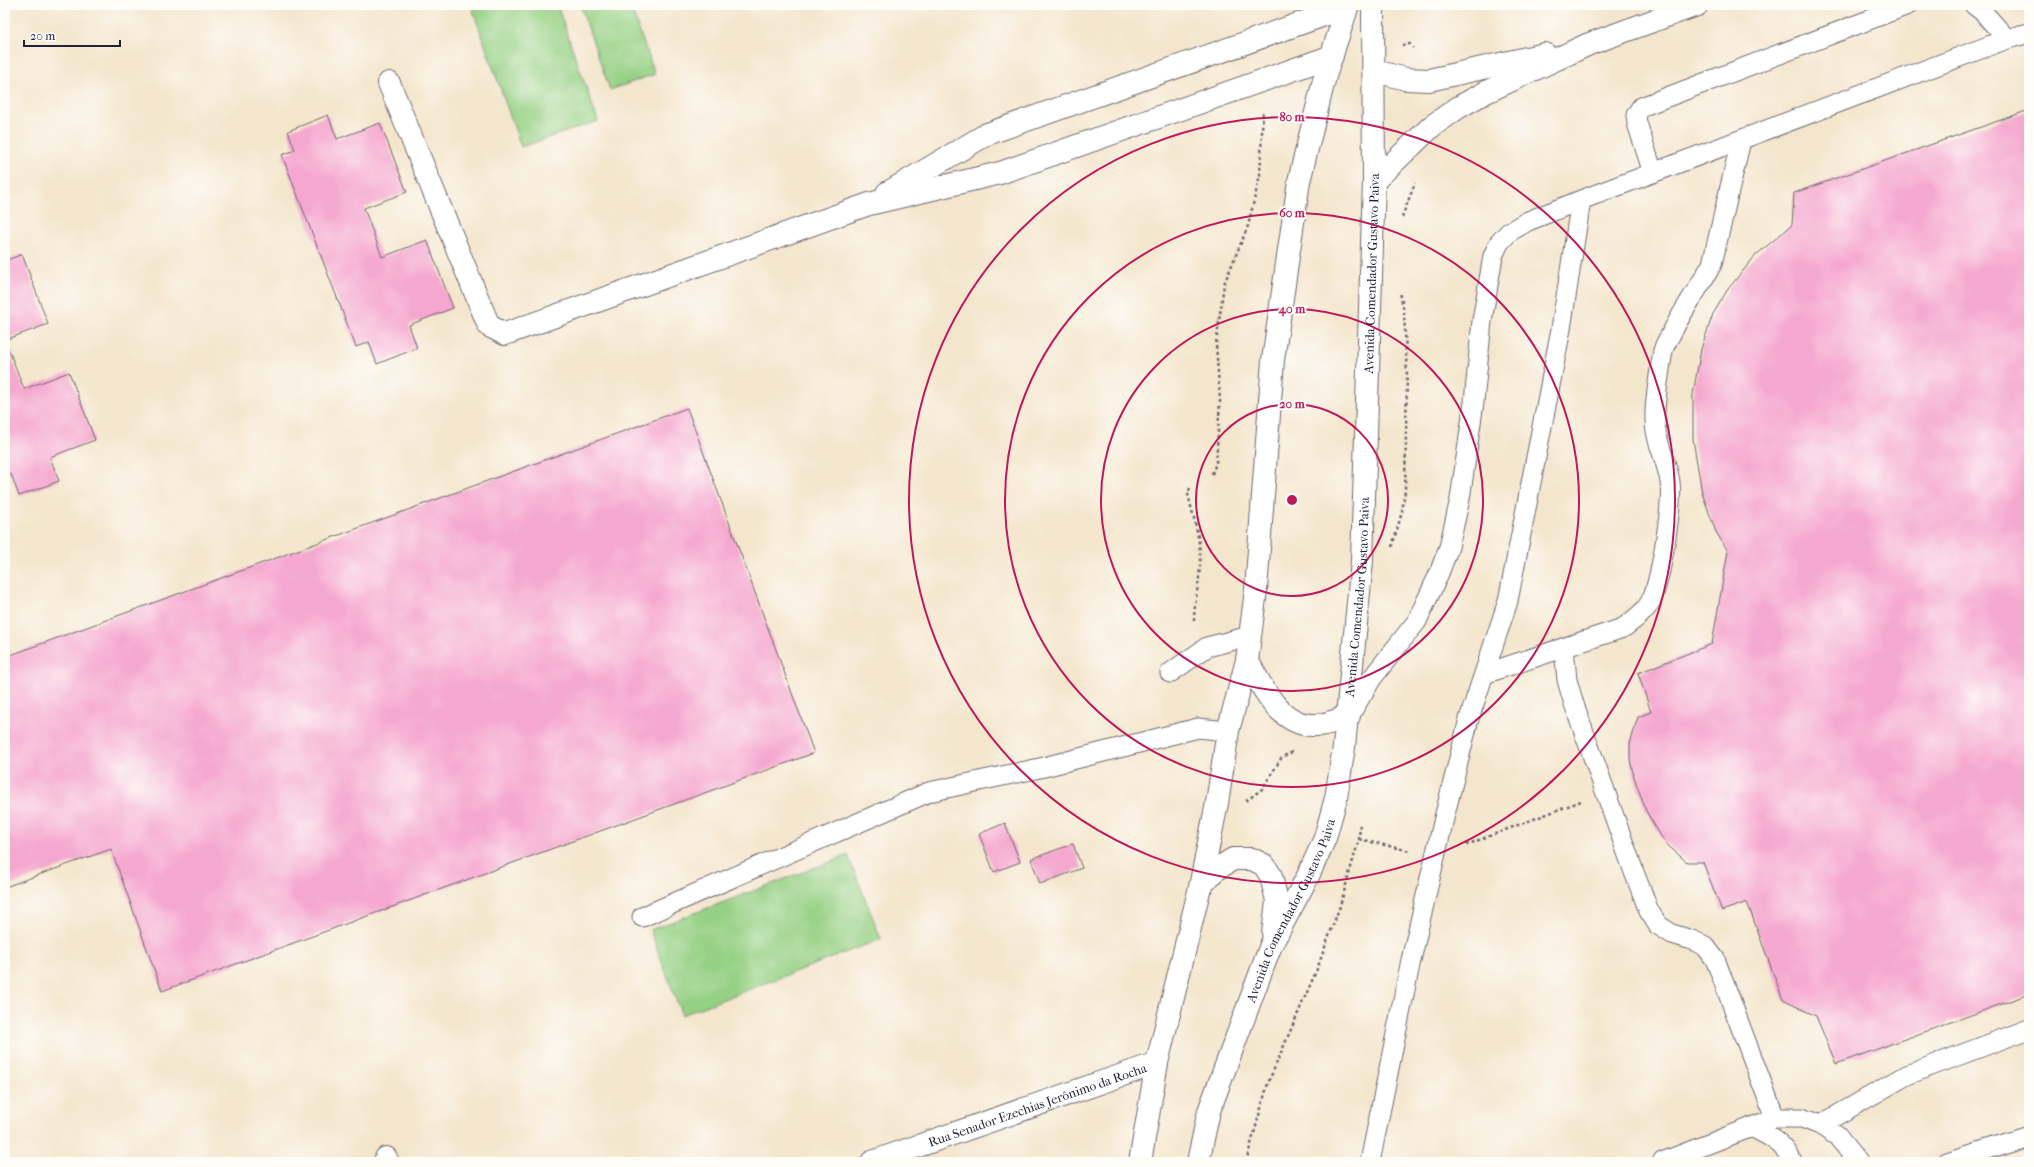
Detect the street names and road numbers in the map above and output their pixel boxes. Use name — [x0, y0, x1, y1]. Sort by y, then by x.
street label: Avenida Comendador Gustavo Paiva — [1361, 172, 1382, 375]
street label: Avenida Comendador Gustavo Paiva — [1342, 496, 1372, 699]
street label: Avenida Comendador Gustavo Paiva — [1243, 816, 1338, 1005]
street label: Rua Senador Ezechias Jerônimo da Rocha — [926, 1060, 1150, 1150]

